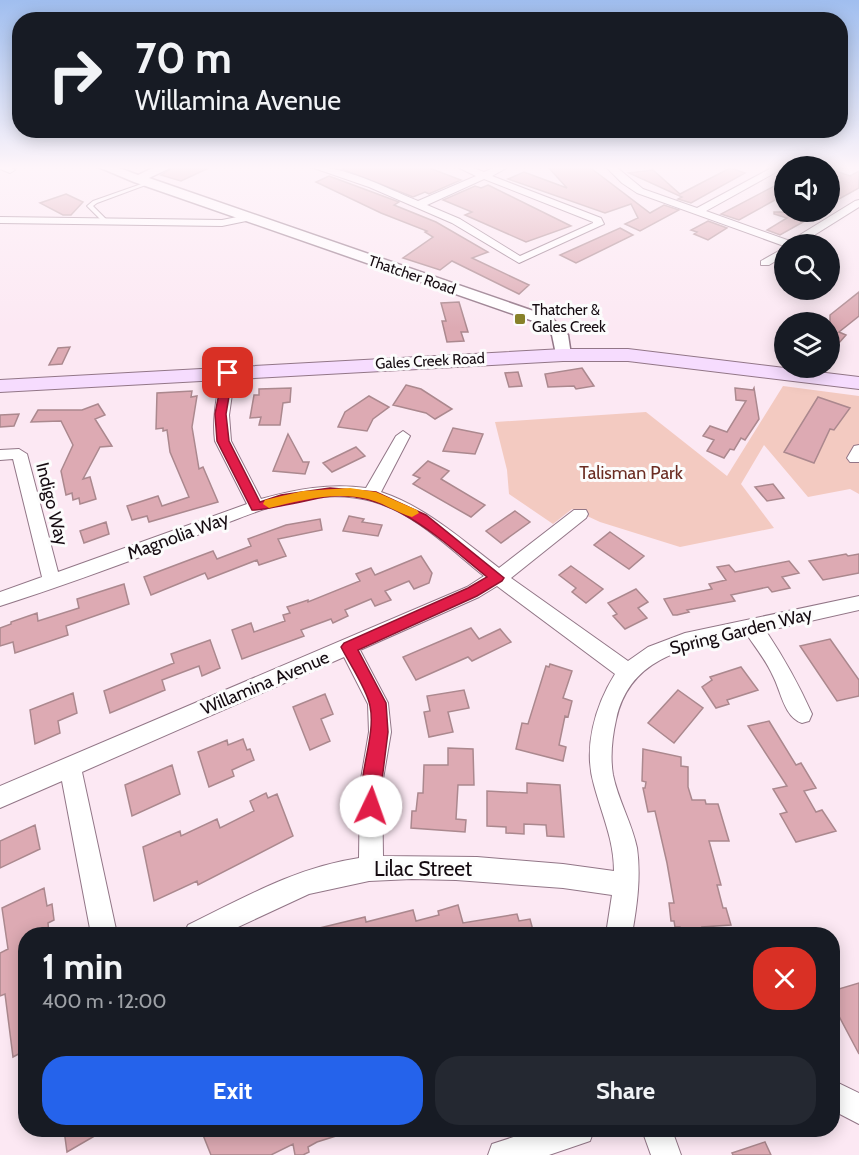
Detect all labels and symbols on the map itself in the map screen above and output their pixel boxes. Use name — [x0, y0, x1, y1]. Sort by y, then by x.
street label: Thatcher Road — [366, 252, 458, 298]
place label: Thatcher & Gales Creek — [532, 301, 606, 336]
marker: Thatcher & Gales Creek — [513, 312, 527, 326]
pin — [202, 347, 253, 398]
street label: Gales Creek Road — [375, 349, 485, 373]
street label: Indigo Way — [31, 460, 73, 548]
park label: Talisman Park — [579, 462, 684, 484]
street label: Magnolia Way — [124, 507, 232, 565]
street label: Spring Garden Way — [667, 603, 815, 659]
street label: Willamina Avenue — [197, 646, 333, 720]
position arrow — [339, 774, 403, 838]
street label: Lilac Street — [374, 856, 472, 881]

